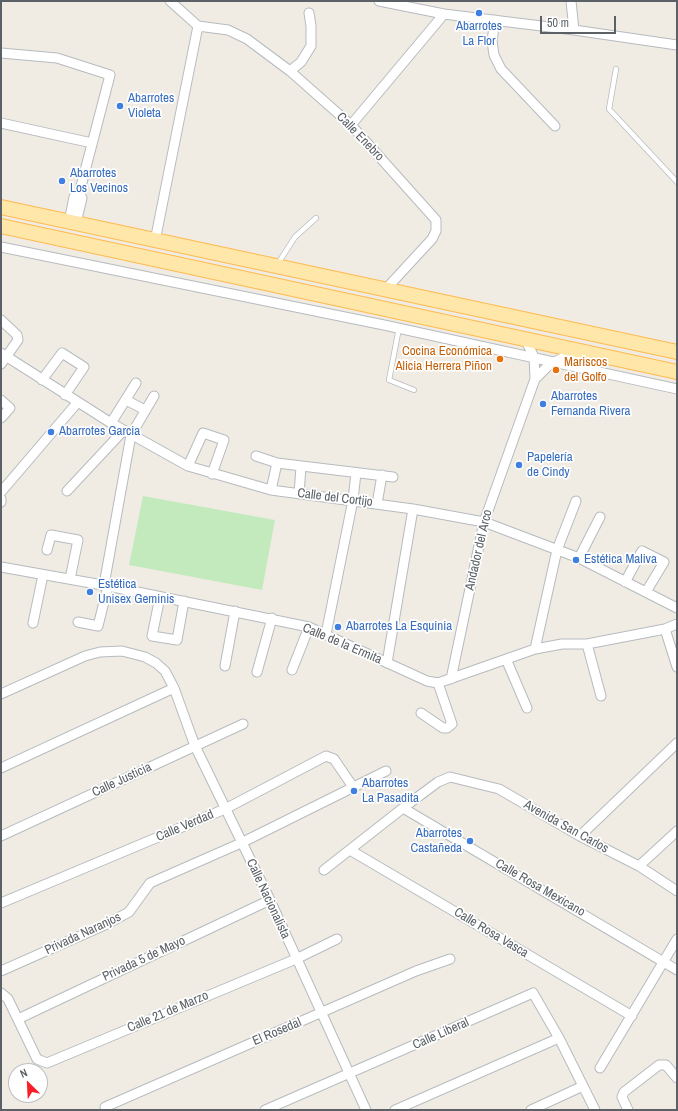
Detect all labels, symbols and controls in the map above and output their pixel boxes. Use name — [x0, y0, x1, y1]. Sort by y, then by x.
marker: Abarrotes La Flor — [474, 8, 484, 18]
scale bar — [542, 8, 618, 34]
text: 50 m — [547, 15, 569, 31]
place label: Abarrotes La Flor — [456, 19, 502, 50]
place label: Abarrotes Violeta — [128, 91, 174, 122]
marker: Abarrotes Violeta — [115, 101, 125, 111]
street label: Calle Enebro — [333, 109, 387, 165]
place label: Abarrotes Los Vecinos — [70, 166, 128, 197]
marker: Abarrotes Los Vecinos — [57, 176, 67, 186]
place label: Cocina Económica Alicia Herrera Piñon — [395, 344, 492, 375]
marker: Cocina Económica Alicia Herrera Piñon — [495, 354, 505, 364]
place label: Mariscos del Golfo — [564, 355, 607, 386]
marker: Mariscos del Golfo — [551, 365, 561, 375]
place label: Abarrotes Fernanda Rivera — [551, 389, 630, 420]
marker: Abarrotes Fernanda Rivera — [538, 399, 548, 409]
place label: Abarrotes Garcia — [59, 424, 140, 440]
marker: Abarrotes Garcia — [46, 427, 56, 437]
place label: Papelería de Cindy — [527, 450, 573, 481]
marker: Papelería de Cindy — [514, 460, 524, 470]
street label: Calle del Cortijo — [296, 486, 374, 510]
street label: Andador del Arco — [462, 508, 496, 592]
place label: Estética Maliva — [584, 552, 657, 568]
marker: Estética Maliva — [571, 555, 581, 565]
place label: Estética Unisex Geminis — [98, 577, 174, 608]
marker: Estética Unisex Geminis — [85, 587, 95, 597]
place label: Abarrotes La Esquinia — [346, 619, 452, 635]
street label: Calle de la Ermita — [300, 620, 384, 668]
marker: Abarrotes La Esquinia — [333, 622, 343, 632]
street label: Calle Justicia — [90, 759, 154, 801]
place label: Abarrotes La Pasadita — [362, 776, 419, 807]
marker: Abarrotes La Pasadita — [349, 786, 359, 796]
street label: Avenida San Carlos — [521, 797, 611, 857]
street label: Calle Verdad — [154, 807, 216, 845]
place label: Abarrotes Castañeda — [410, 826, 462, 857]
marker: Abarrotes Castañeda — [465, 836, 475, 846]
street label: Calle Rosa Mexicano — [492, 856, 588, 920]
street label: Calle Nacionalista — [243, 857, 293, 941]
street label: Calle Rosa Vasca — [451, 905, 531, 961]
street label: Privada Naranjos — [42, 910, 124, 958]
street label: Privada 5 de Mayo — [100, 933, 188, 985]
street label: Calle 21 de Marzo — [125, 988, 211, 1036]
street label: El Rosedal — [250, 1015, 304, 1049]
street label: Calle Liberal — [410, 1015, 472, 1053]
north arrow — [8, 1063, 48, 1103]
text: N — [18, 1065, 29, 1081]

